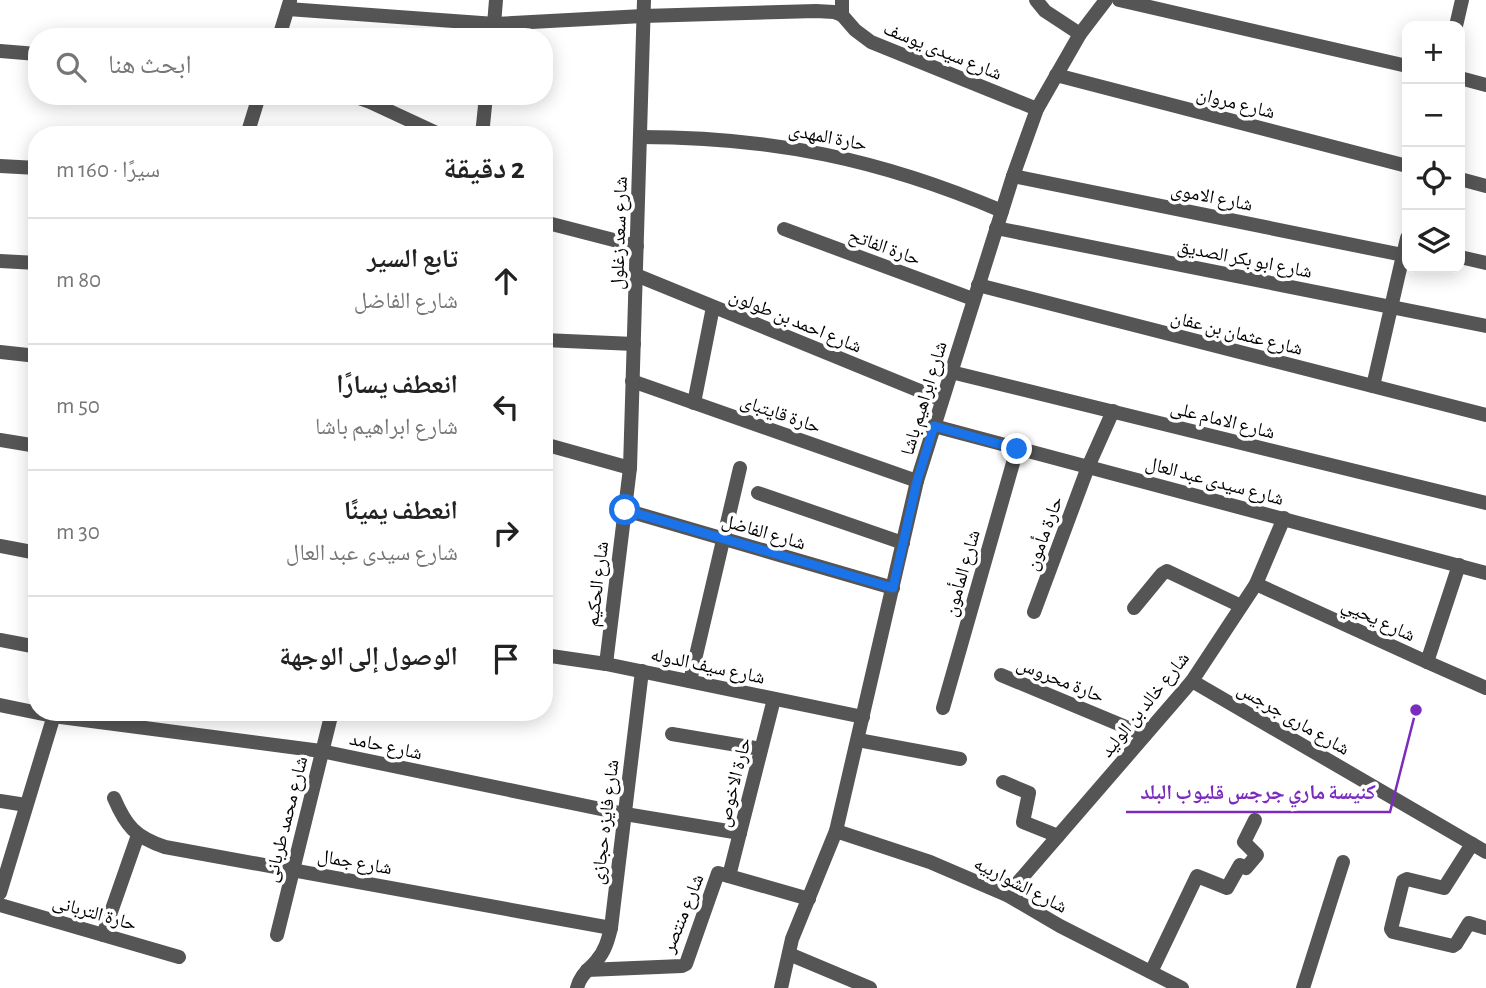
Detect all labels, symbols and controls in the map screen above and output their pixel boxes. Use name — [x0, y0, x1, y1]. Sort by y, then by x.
street label: شارع سيدى يوسف — [880, 19, 1004, 85]
map controls — [1402, 21, 1465, 273]
button: + — [1402, 21, 1465, 84]
search box — [28, 28, 553, 105]
icon: search — [52, 48, 90, 86]
text: ابحث هنا — [108, 52, 192, 78]
button: − — [1402, 84, 1465, 147]
street label: شارع مروان — [1194, 85, 1277, 123]
street label: حارة المهدى — [787, 121, 869, 155]
button: locate — [1402, 147, 1465, 210]
text: 2 دقيقة — [443, 154, 525, 184]
text: سيرًا · 160 m — [56, 159, 160, 182]
street label: شارع سعد زغلول — [608, 176, 632, 290]
street label: شارع الاموى — [1169, 180, 1254, 216]
button: layers — [1402, 210, 1465, 273]
street label: حارة الفاتح — [845, 226, 923, 271]
street label: شارع ابو بكر الصديق — [1176, 237, 1314, 283]
text: تابع السير — [367, 246, 458, 272]
icon: ahead — [487, 262, 525, 300]
text: 80 m — [56, 269, 101, 292]
street label: شارع احمد بن طولون — [726, 286, 864, 358]
text: شارع الفاضل — [354, 290, 458, 313]
street label: شارع عثمان بن عفان — [1169, 308, 1304, 360]
street label: شارع ابراهيم باشا — [898, 339, 953, 458]
text: انعطف يسارًا — [336, 372, 458, 398]
icon: left — [487, 388, 525, 426]
street label: حارة قايتباى — [738, 392, 823, 438]
text: 50 m — [56, 395, 100, 418]
street label: شارع الامام على — [1168, 398, 1277, 446]
text: شارع ابراهيم باشا — [315, 416, 458, 439]
route end — [1001, 433, 1032, 464]
street label: شارع سيدى عبد العال — [1143, 454, 1286, 510]
street label: حارة مأمون — [1020, 493, 1067, 573]
route start — [609, 494, 640, 525]
text: انعطف يمينًا — [344, 498, 458, 524]
street label: شارع الفاضل — [719, 511, 808, 554]
icon: right — [487, 514, 525, 552]
text: 30 m — [56, 521, 100, 544]
street label: شارع المأمون — [938, 527, 985, 619]
street label: شارع الحكيم — [583, 540, 614, 628]
text: شارع سيدى عبد العال — [286, 542, 458, 565]
street label: شارع يحيي — [1337, 595, 1418, 650]
icon: arrive — [487, 640, 525, 678]
text: الوصول إلى الوجهة — [279, 644, 458, 670]
street label: شارع سيف الدوله — [649, 645, 767, 689]
street label: شارع خالد بن الوليد — [1097, 649, 1194, 762]
street label: حارة محروس — [1014, 654, 1107, 707]
street label: شارع مارى جرجس — [1233, 680, 1353, 760]
street label: شارع حامد — [347, 729, 424, 764]
street label: حارة الاخوص — [714, 736, 756, 829]
street label: شارع محمد طربانى — [262, 754, 312, 885]
street label: شارع فايزه حجازى — [588, 759, 624, 886]
callout: كنيسة ماري جرجس قليوب البلد — [1126, 770, 1390, 812]
text: كنيسة ماري جرجس قليوب البلد — [1140, 782, 1376, 808]
street label: شارع جمال — [316, 847, 393, 879]
street label: شارع الشواربيه — [970, 854, 1070, 918]
street label: شارع منتصر — [659, 872, 709, 957]
street label: حارة التربانى — [50, 892, 139, 935]

